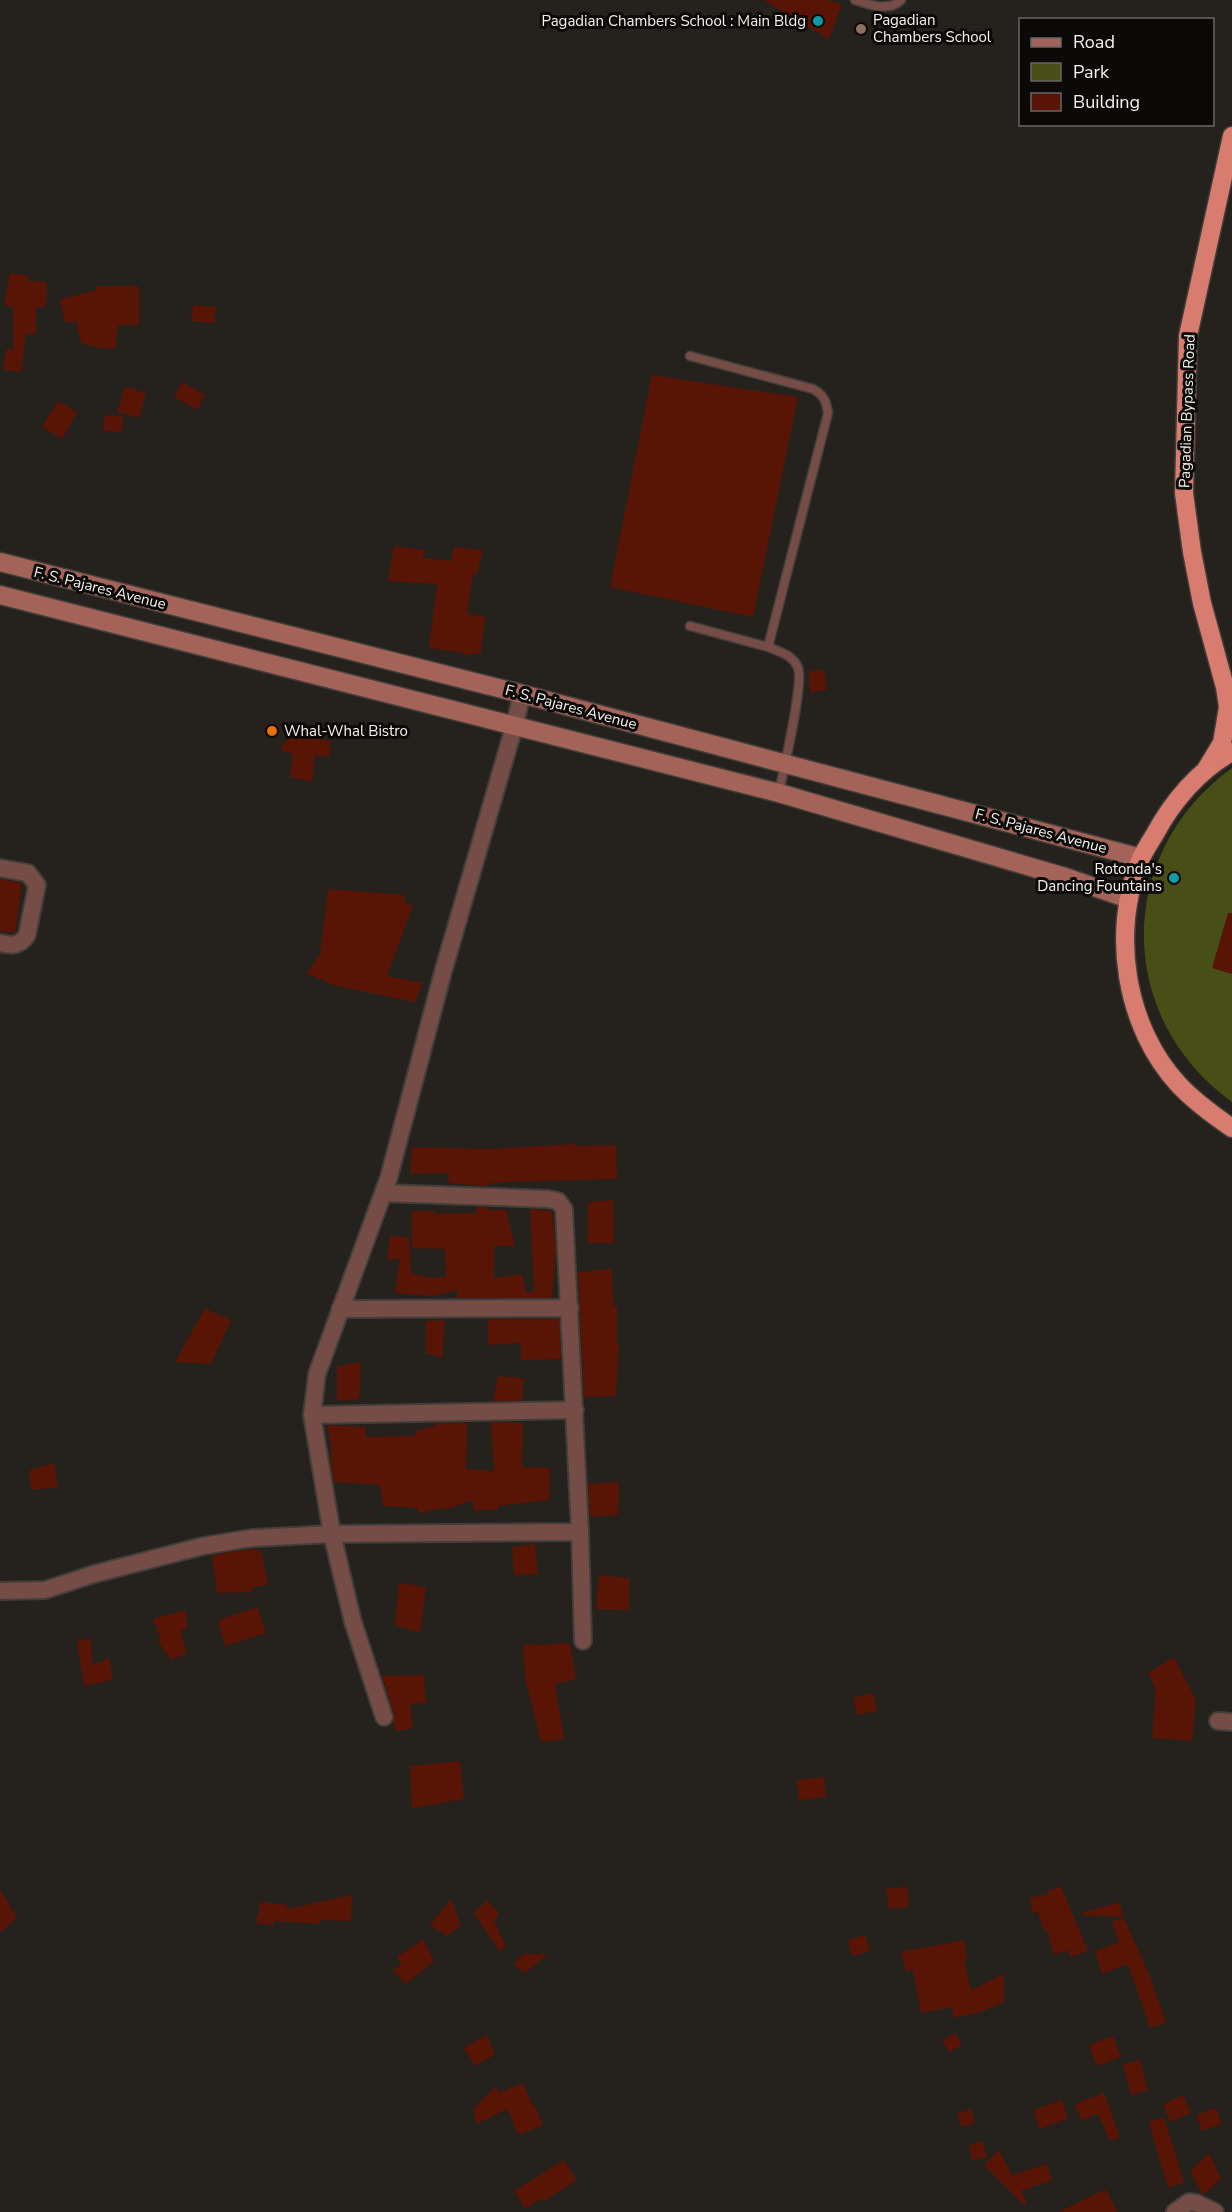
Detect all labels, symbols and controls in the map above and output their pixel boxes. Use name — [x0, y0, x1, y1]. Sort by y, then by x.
place label: Pagadian Chambers School — [873, 10, 992, 47]
place label: Pagadian Chambers School : Main Bldg — [542, 11, 806, 31]
marker: Pagadian Chambers School : Main Bldg — [811, 14, 825, 28]
legend — [1019, 18, 1214, 126]
marker: Pagadian Chambers School — [854, 22, 868, 36]
text: Road — [1073, 30, 1115, 54]
text: Park — [1073, 60, 1110, 84]
text: Building — [1073, 90, 1140, 114]
street label: Pagadian Bypass Road — [1174, 334, 1200, 488]
street label: F. S. Pajares Avenue — [32, 562, 168, 614]
street label: F. S. Pajares Avenue — [503, 680, 639, 734]
place label: Whal-Whal Bistro — [284, 721, 408, 741]
marker: Whal-Whal Bistro — [265, 724, 279, 738]
street label: F. S. Pajares Avenue — [973, 804, 1109, 858]
place label: Rotonda's Dancing Fountains — [1037, 859, 1162, 896]
marker: Rotonda's Dancing Fountains — [1167, 871, 1181, 885]

